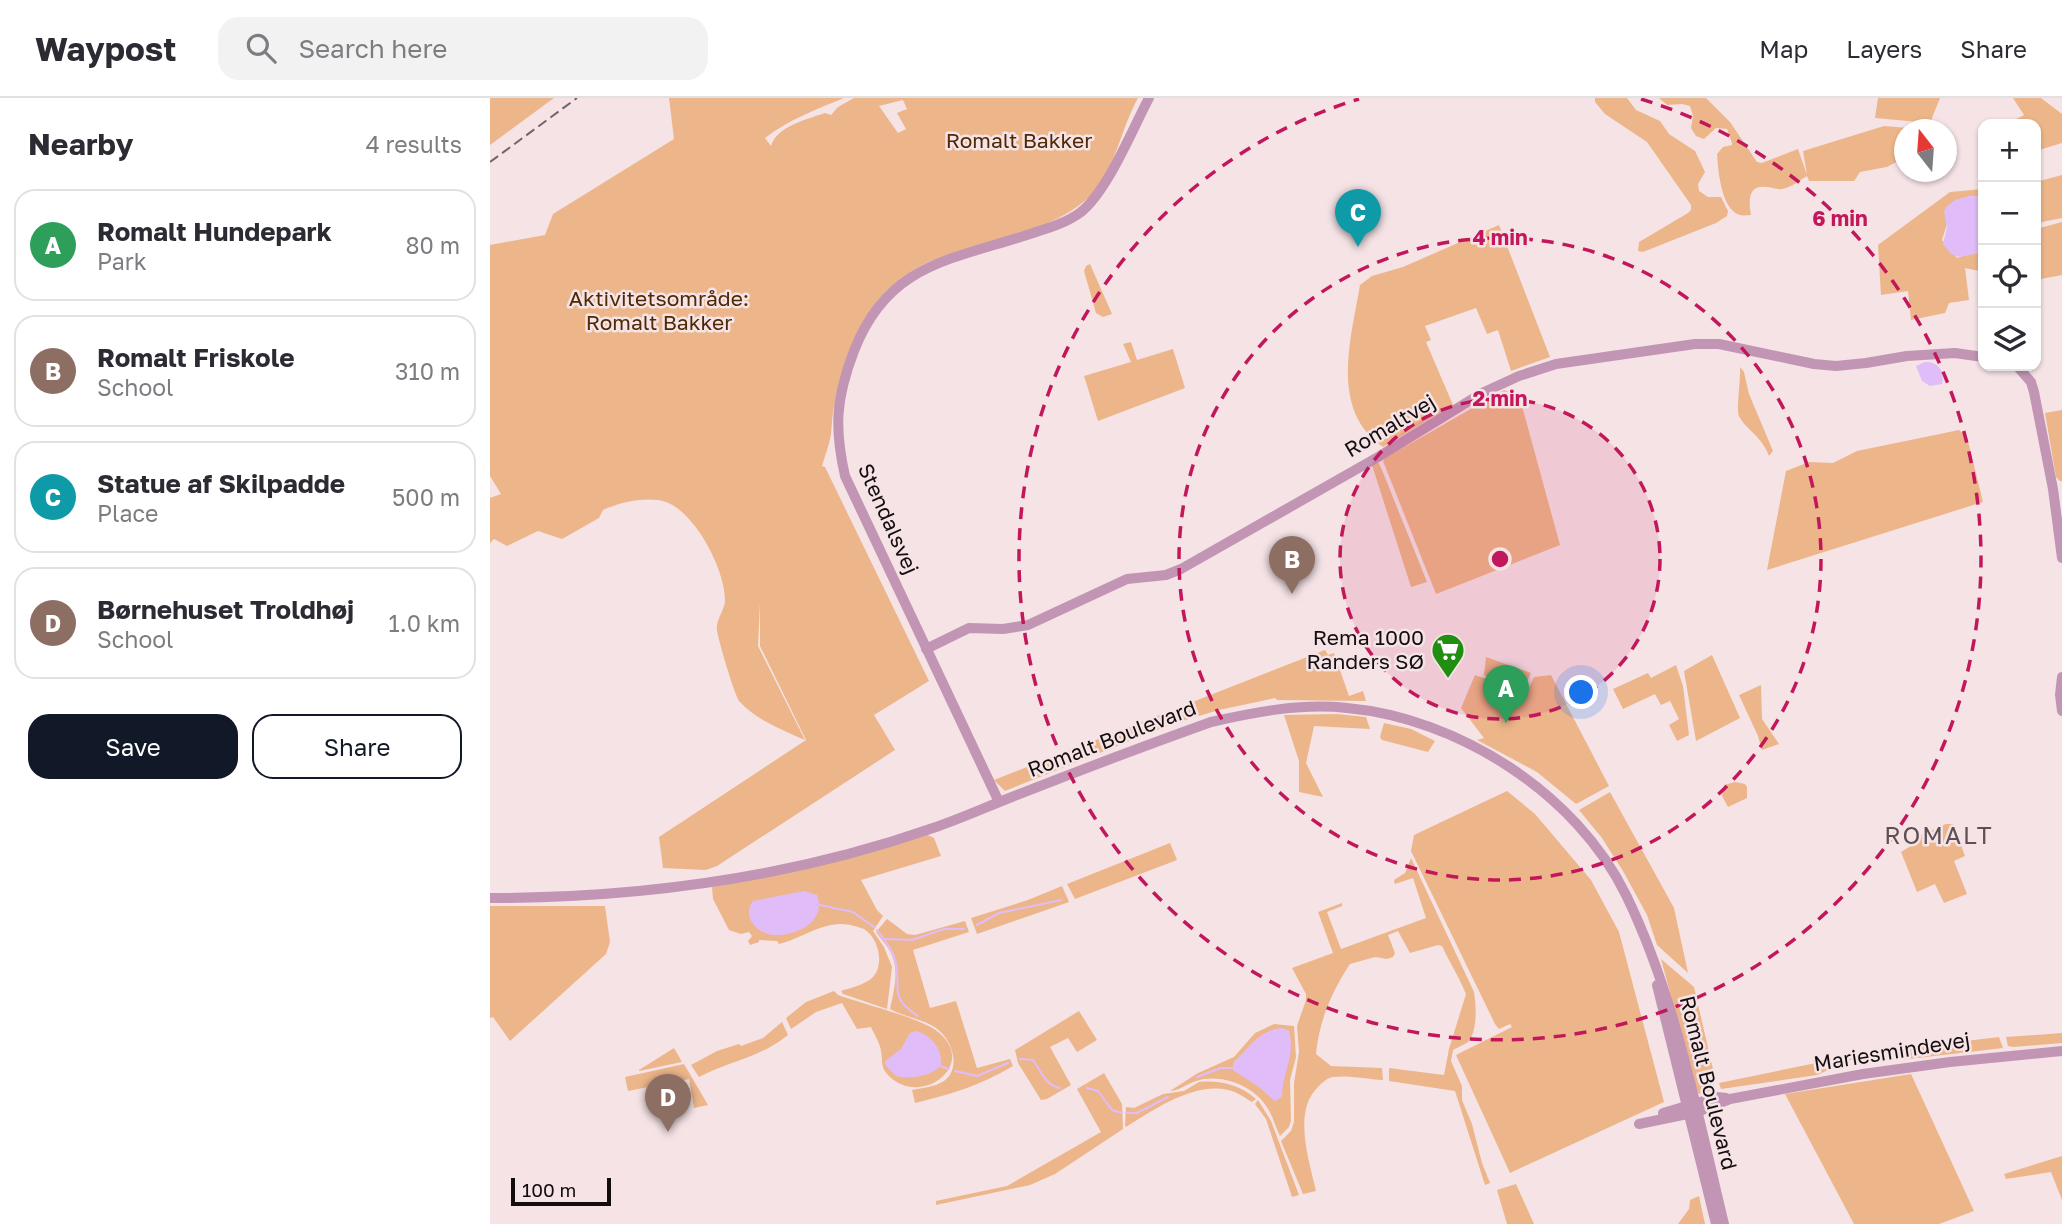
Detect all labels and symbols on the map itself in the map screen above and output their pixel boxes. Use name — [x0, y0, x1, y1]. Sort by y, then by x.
north arrow — [1894, 119, 1957, 182]
park label: Romalt Bakker — [946, 127, 1092, 153]
pin: C — [1335, 189, 1381, 247]
text: 6 min — [1812, 205, 1868, 231]
text: 4 min — [1472, 224, 1528, 250]
park label: Aktivitetsområde: Romalt Bakker — [569, 285, 749, 335]
text: 2 min — [1473, 385, 1527, 411]
street label: Romaltvej — [1339, 388, 1440, 462]
street label: Stendalsvej — [853, 459, 925, 578]
pin: B — [1269, 536, 1315, 594]
centre of rings — [1488, 547, 1512, 571]
place label: Rema 1000 Randers SØ — [1307, 624, 1424, 674]
supermarket icon: Rema 1000 Randers SØ — [1429, 631, 1467, 680]
pin: A — [1483, 665, 1529, 723]
your location — [1564, 675, 1598, 709]
street label: Romalt Boulevard — [1024, 694, 1200, 782]
district label: ROMALT — [1884, 820, 1994, 849]
street label: Romalt Boulevard — [1675, 993, 1743, 1173]
street label: Mariesmindevej — [1812, 1026, 1972, 1076]
pin: D — [645, 1074, 691, 1132]
scale bar — [511, 1175, 611, 1207]

